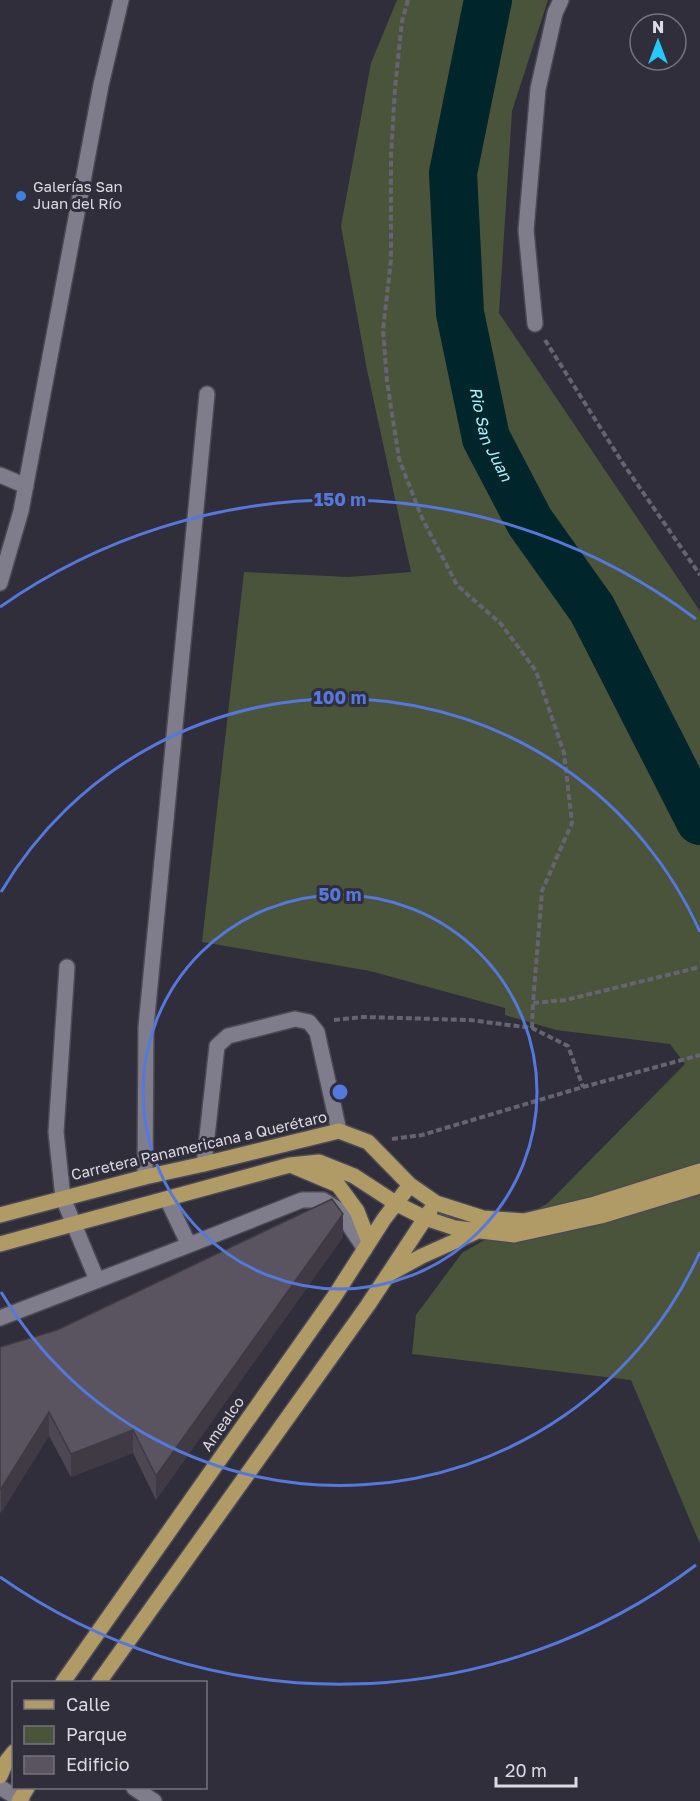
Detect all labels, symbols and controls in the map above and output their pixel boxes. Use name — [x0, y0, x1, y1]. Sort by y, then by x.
north arrow — [628, 12, 688, 72]
text: N — [652, 17, 664, 37]
place label: Galerías San Juan del Río — [33, 177, 123, 212]
marker: Galerías San Juan del Río — [14, 189, 28, 203]
water label: Rio San Juan — [466, 385, 517, 486]
text: 150 m — [314, 488, 366, 510]
text: 100 m — [314, 686, 366, 708]
text: 50 m — [319, 883, 361, 905]
centre of rings — [330, 1082, 350, 1102]
street label: Carretera Panamericana a Querétaro — [69, 1107, 328, 1183]
street label: Amealco — [197, 1393, 247, 1454]
legend — [12, 1681, 207, 1789]
text: Calle — [66, 1693, 110, 1715]
text: Parque — [66, 1723, 127, 1745]
scale bar — [496, 1750, 576, 1788]
text: Edificio — [66, 1753, 130, 1775]
text: 20 m — [505, 1759, 547, 1781]

